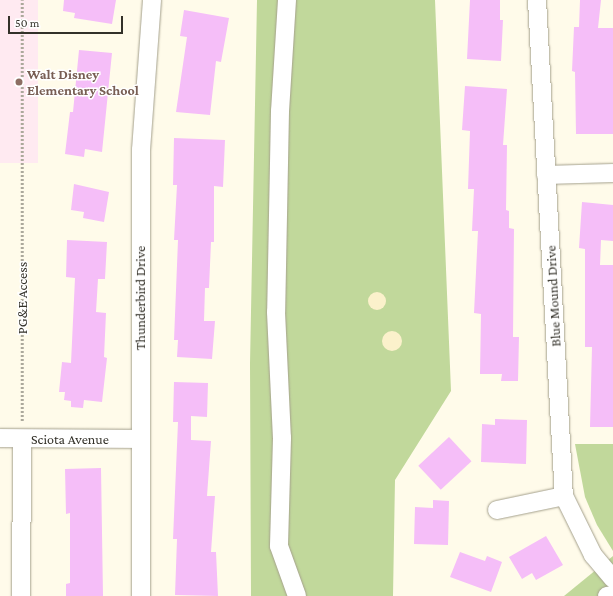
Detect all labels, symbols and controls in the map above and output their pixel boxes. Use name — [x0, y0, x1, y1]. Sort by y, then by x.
scale bar — [10, 8, 125, 34]
text: 50 m — [15, 16, 39, 30]
place label: Walt Disney Elementary School — [27, 66, 139, 98]
marker: Walt Disney Elementary School — [14, 77, 24, 87]
street label: Blue Mound Drive — [542, 245, 564, 347]
street label: Thunderbird Drive — [132, 246, 148, 350]
street label: PG&E Access — [14, 262, 30, 334]
street label: Sciota Avenue — [31, 431, 109, 447]

